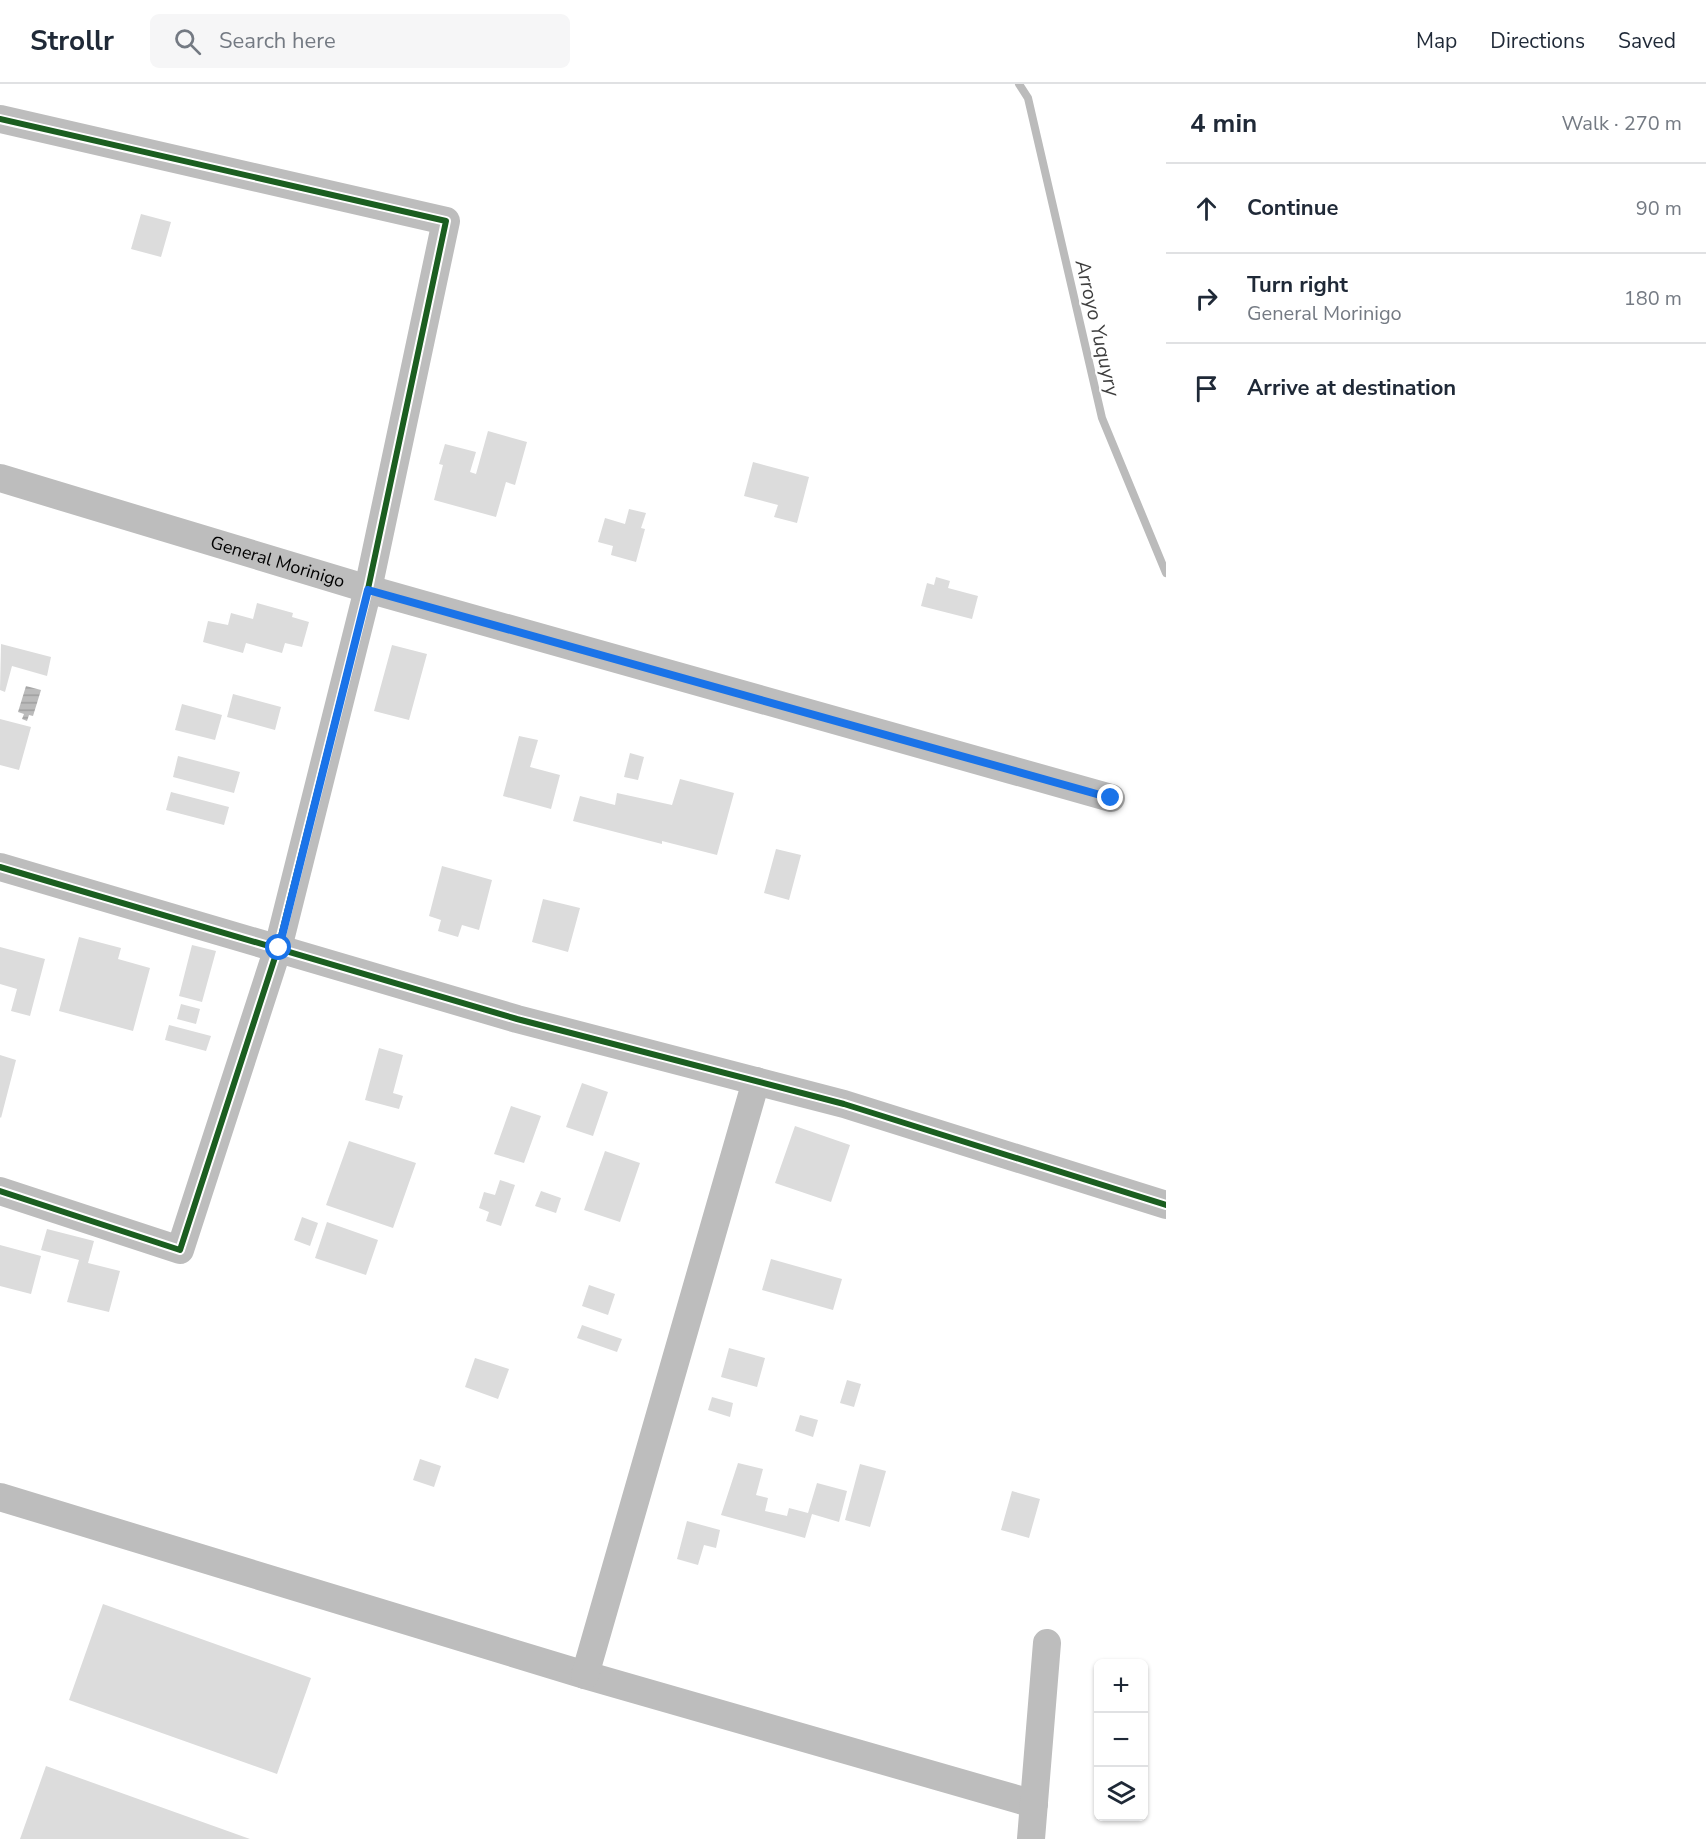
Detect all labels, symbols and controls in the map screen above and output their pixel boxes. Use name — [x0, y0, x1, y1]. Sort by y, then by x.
search box — [150, 14, 570, 68]
text: Strollr — [30, 22, 114, 60]
icon: search — [171, 25, 204, 58]
text: Search here — [219, 26, 336, 56]
text: Map — [1416, 27, 1457, 55]
text: Directions — [1490, 27, 1585, 55]
text: Saved — [1618, 27, 1676, 55]
text: 4 min — [1190, 106, 1257, 141]
text: Walk · 270 m — [1562, 110, 1682, 137]
icon: ahead — [1190, 192, 1223, 225]
text: Continue — [1247, 193, 1338, 223]
text: 90 m — [1636, 195, 1682, 222]
water label: Arroyo Yuquyry — [1068, 256, 1126, 400]
text: Turn right — [1247, 270, 1348, 300]
icon: right — [1190, 282, 1223, 315]
text: 180 m — [1624, 285, 1682, 312]
text: General Morinigo — [1247, 300, 1402, 327]
icon: arrive — [1190, 372, 1223, 405]
text: Arrive at destination — [1247, 373, 1456, 403]
street label: General Morinigo — [207, 530, 348, 593]
route end — [1097, 784, 1123, 810]
route start — [265, 934, 291, 960]
map controls — [1094, 1659, 1148, 1821]
button: + — [1094, 1659, 1148, 1713]
button: − — [1094, 1713, 1148, 1767]
button: layers — [1094, 1767, 1148, 1821]

